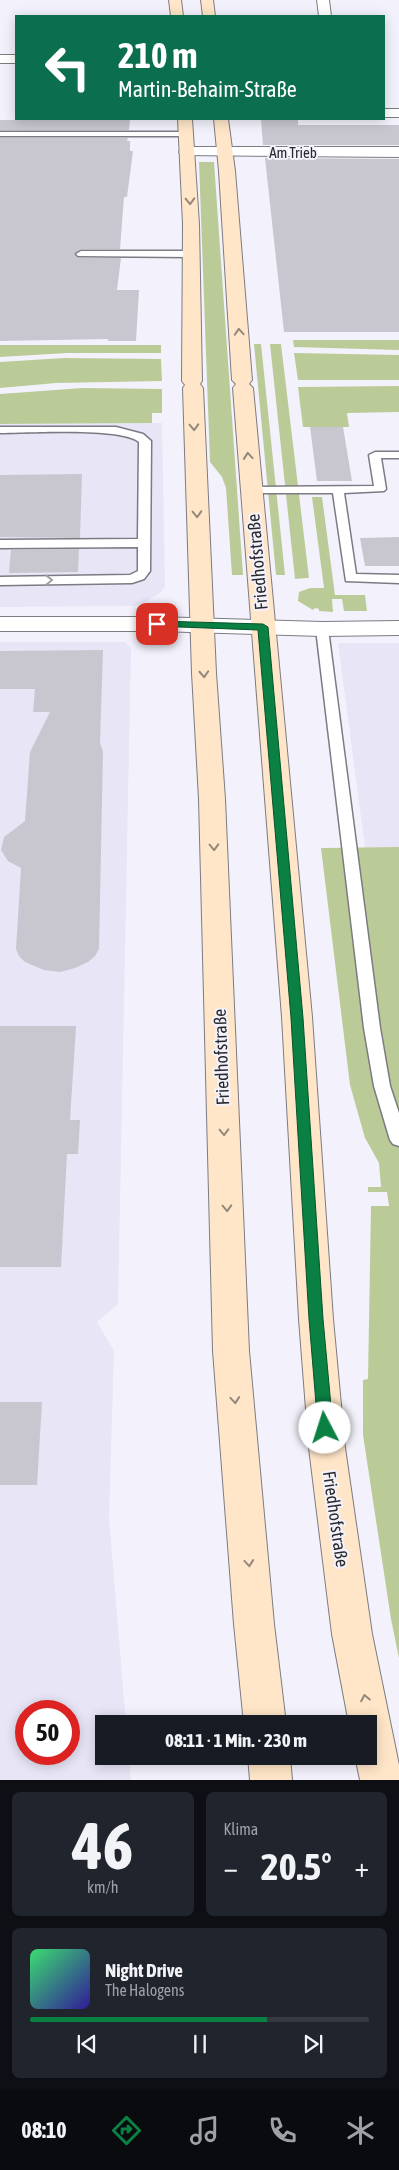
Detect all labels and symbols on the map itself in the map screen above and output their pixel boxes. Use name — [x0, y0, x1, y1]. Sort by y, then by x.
street label: Am Trieb — [269, 144, 317, 161]
one-way arrow — [185, 197, 195, 205]
one-way arrow — [233, 327, 244, 335]
one-way arrow — [189, 423, 200, 431]
one-way arrow — [243, 452, 254, 460]
one-way arrow — [192, 510, 203, 518]
street label: Friedhofstraße — [242, 513, 272, 611]
one-way arrow — [45, 575, 53, 585]
pin — [136, 603, 178, 645]
one-way arrow — [199, 670, 210, 678]
one-way arrow — [208, 844, 219, 852]
street label: Friedhofstraße — [209, 1008, 233, 1106]
one-way arrow — [218, 1128, 229, 1136]
one-way arrow — [221, 1205, 232, 1213]
one-way arrow — [230, 1396, 241, 1404]
position arrow — [298, 1401, 350, 1453]
street label: Friedhofstraße — [319, 1470, 353, 1568]
one-way arrow — [243, 1559, 254, 1567]
one-way arrow — [360, 1693, 370, 1702]
speed limit sign: 50 — [15, 1700, 80, 1765]

